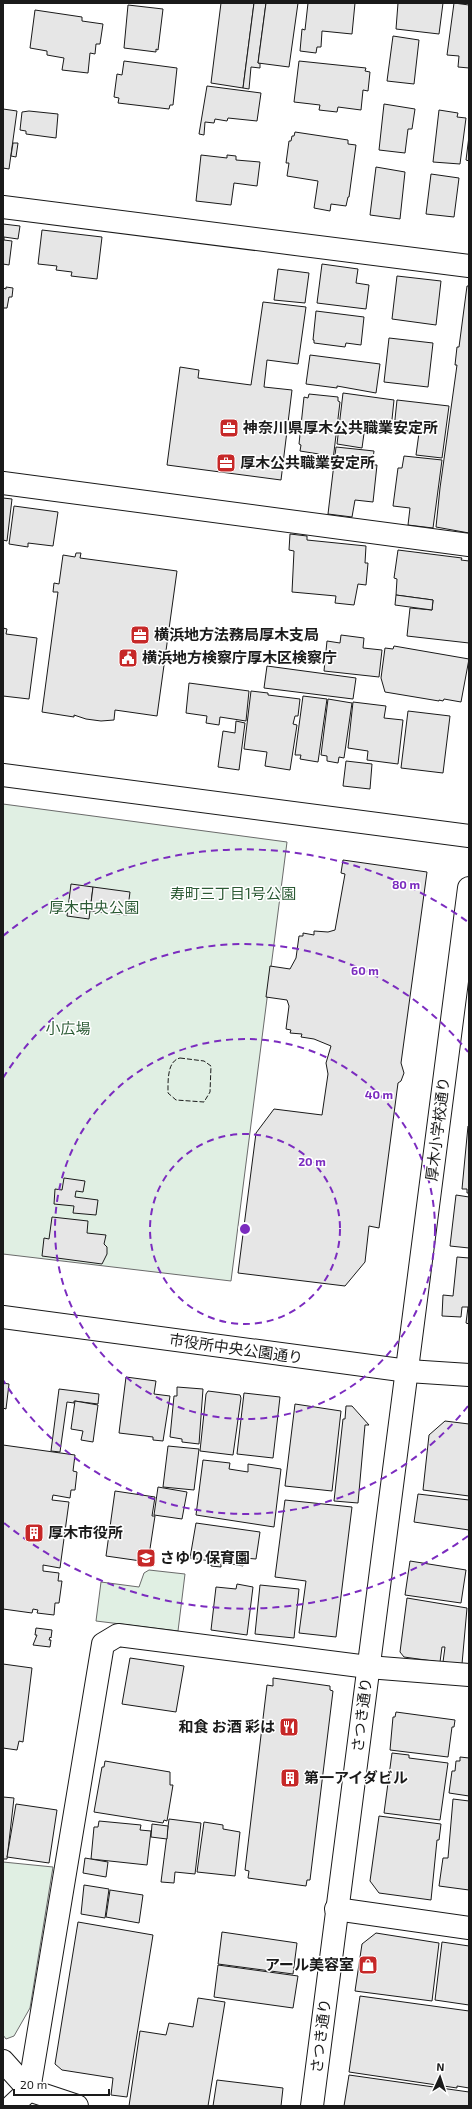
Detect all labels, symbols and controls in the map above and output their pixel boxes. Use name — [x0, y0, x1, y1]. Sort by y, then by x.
office icon: 神奈川県厚木公共職業安定所 — [218, 417, 240, 439]
place label: 神奈川県厚木公共職業安定所 — [242, 418, 438, 436]
office icon: 厚木公共職業安定所 — [215, 452, 237, 474]
place label: 厚木公共職業安定所 — [240, 453, 375, 471]
office icon: 横浜地方法務局厚木支局 — [129, 624, 151, 646]
place label: 横浜地方法務局厚木支局 — [154, 625, 319, 643]
public building icon: 横浜地方検察庁厚木区検察庁 — [117, 647, 139, 669]
place label: 横浜地方検察庁厚木区検察庁 — [142, 648, 337, 666]
text: 80 m — [392, 877, 420, 891]
park label: 寿町三丁目1号公園 — [170, 884, 296, 902]
park label: 厚木中央公園 — [49, 898, 139, 916]
text: 60 m — [351, 963, 379, 977]
park label: 小広場 — [45, 1019, 91, 1037]
street label: 厚木小学校通り — [422, 1076, 452, 1182]
text: 40 m — [365, 1087, 393, 1101]
text: 20 m — [298, 1154, 326, 1168]
centre of rings — [238, 1222, 252, 1236]
street label: 市役所中央公園通り — [168, 1330, 304, 1366]
building icon: 厚木市役所 — [23, 1522, 45, 1544]
place label: 厚木市役所 — [48, 1523, 123, 1541]
school or university icon: さゆり保育園 — [135, 1547, 157, 1569]
place label: さゆり保育園 — [160, 1548, 250, 1566]
street label: さつき通り — [348, 1677, 375, 1753]
restaurant icon: 和食 お酒 彩は — [278, 1716, 300, 1738]
place label: 和食 お酒 彩は — [179, 1717, 275, 1735]
building icon: 第一アイダビル — [279, 1767, 301, 1789]
place label: 第一アイダビル — [304, 1768, 408, 1786]
shop icon: アール美容室 — [357, 1954, 379, 1976]
place label: アール美容室 — [265, 1955, 354, 1973]
street label: さつき通り — [307, 1998, 334, 2074]
north arrow — [420, 2057, 460, 2097]
text: N — [436, 2060, 445, 2073]
scale bar — [14, 2071, 109, 2097]
text: 20 m — [20, 2077, 47, 2091]

